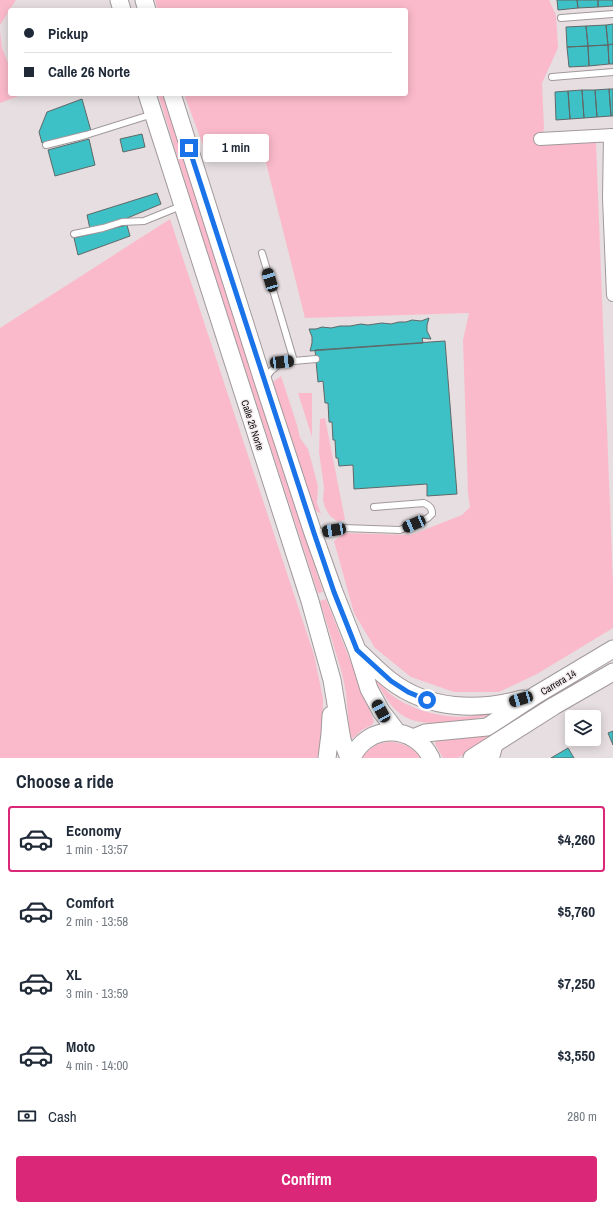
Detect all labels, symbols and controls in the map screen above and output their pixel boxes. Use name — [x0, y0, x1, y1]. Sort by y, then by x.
text: Pickup — [48, 23, 88, 44]
text: Calle 26 Norte — [48, 61, 130, 82]
callout: 1 min — [203, 134, 269, 162]
route end — [180, 139, 198, 157]
text: 1 min — [222, 139, 250, 156]
car — [261, 267, 279, 293]
car — [269, 355, 295, 369]
street label: Calle 26 Norte — [238, 398, 267, 452]
car — [401, 514, 427, 534]
car — [321, 522, 347, 538]
street label: Carrera 14 — [538, 667, 579, 698]
car — [508, 690, 534, 708]
route start — [418, 691, 436, 709]
car — [370, 698, 392, 724]
map controls — [565, 710, 601, 746]
button: layers — [565, 710, 601, 746]
text: Choose a ride — [16, 769, 114, 794]
text: Economy — [66, 820, 121, 841]
icon: car — [18, 821, 54, 857]
text: $4,260 — [557, 829, 595, 850]
text: 1 min · 13:57 — [66, 841, 128, 858]
text: Comfort — [66, 892, 114, 913]
icon: car — [18, 893, 54, 929]
text: $5,760 — [557, 901, 595, 922]
text: 2 min · 13:58 — [66, 913, 128, 930]
text: XL — [66, 964, 82, 985]
icon: car — [18, 965, 54, 1001]
text: $7,250 — [557, 973, 595, 994]
text: 3 min · 13:59 — [66, 985, 128, 1002]
text: Moto — [66, 1036, 95, 1057]
icon: car — [18, 1037, 54, 1073]
text: $3,550 — [557, 1045, 595, 1066]
text: 4 min · 14:00 — [66, 1057, 128, 1074]
icon: cash — [16, 1105, 38, 1127]
text: Cash — [48, 1106, 77, 1127]
text: 280 m — [567, 1108, 597, 1125]
button: Confirm — [16, 1156, 597, 1202]

